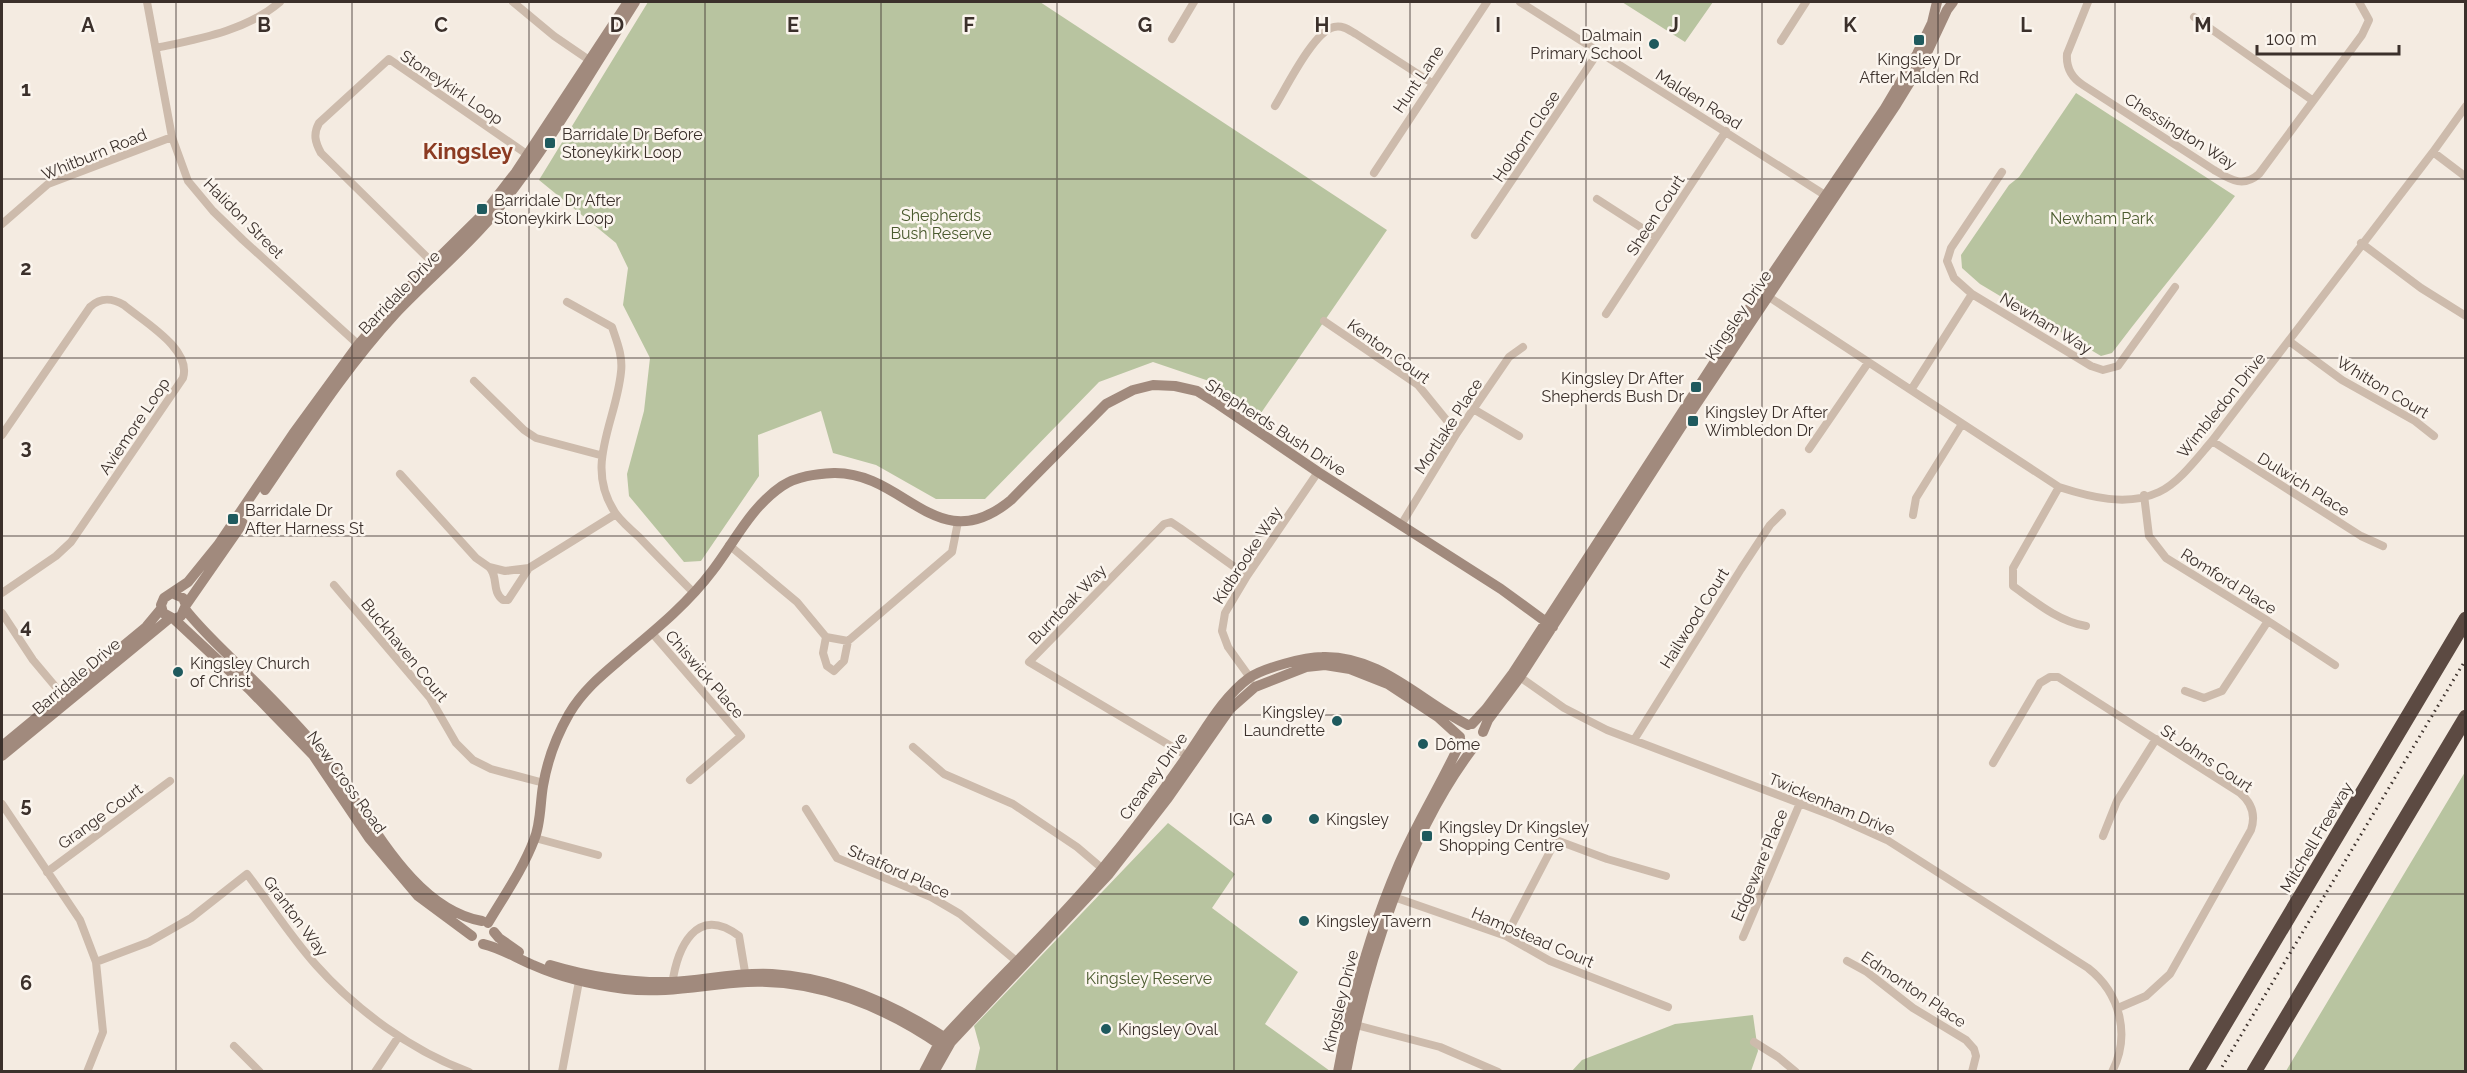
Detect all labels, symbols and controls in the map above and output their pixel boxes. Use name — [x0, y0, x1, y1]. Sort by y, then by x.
text: A — [81, 13, 95, 37]
text: B — [257, 13, 271, 37]
text: C — [434, 13, 448, 37]
text: D — [610, 13, 624, 37]
text: E — [787, 13, 799, 37]
text: F — [963, 13, 975, 37]
text: G — [1138, 13, 1152, 37]
text: H — [1315, 13, 1329, 37]
text: I — [1495, 13, 1501, 37]
text: J — [1669, 13, 1679, 37]
text: K — [1843, 13, 1857, 37]
text: L — [2020, 13, 2032, 37]
text: M — [2194, 13, 2212, 37]
scale bar — [2257, 18, 2400, 56]
place label: Dalmain Primary School — [1530, 26, 1643, 63]
text: 100 m — [2266, 28, 2317, 49]
marker: Kingsley Dr After Malden Rd — [1912, 33, 1926, 47]
marker: Dalmain Primary School — [1647, 37, 1661, 51]
street label: Hunt Lane — [1389, 42, 1448, 116]
street label: Stoneykirk Loop — [397, 46, 507, 129]
place label: Kingsley Dr After Malden Rd — [1859, 50, 1979, 87]
street label: Malden Road — [1652, 65, 1745, 134]
text: 1 — [21, 77, 31, 101]
street label: Holborn Close — [1489, 87, 1564, 186]
street label: Chessington Way — [2121, 89, 2241, 174]
street label: Whitburn Road — [39, 125, 150, 184]
place label: Barridale Dr Before Stoneykirk Loop — [562, 125, 703, 162]
marker: Barridale Dr Before Stoneykirk Loop — [543, 136, 557, 150]
district label: Kingsley — [423, 138, 513, 164]
street label: Sheen Court — [1622, 171, 1689, 259]
street label: Halidon Street — [200, 174, 288, 263]
place label: Barridale Dr After Stoneykirk Loop — [494, 191, 621, 228]
marker: Barridale Dr After Stoneykirk Loop — [475, 202, 489, 216]
park label: Shepherds Bush Reserve — [890, 206, 992, 243]
park label: Newham Park — [2050, 209, 2154, 228]
street label: Barridale Drive — [355, 247, 444, 338]
text: 2 — [20, 256, 32, 280]
street label: Kingsley Drive — [1701, 267, 1776, 364]
street label: Newham Way — [1996, 289, 2095, 358]
street label: Kenton Court — [1344, 315, 1434, 388]
street label: Wimbledon Drive — [2173, 349, 2270, 462]
street label: Whitton Court — [2333, 352, 2433, 423]
place label: Kingsley Dr After Shepherds Bush Dr — [1541, 369, 1684, 406]
street label: Aviemore Loop — [95, 374, 174, 478]
street label: Shepherds Bush Drive — [1202, 375, 1350, 480]
street label: Mortlake Place — [1410, 375, 1486, 478]
marker: Kingsley Dr After Shepherds Bush Dr — [1689, 380, 1703, 394]
place label: Kingsley Dr After Wimbledon Dr — [1705, 403, 1828, 440]
marker: Kingsley Dr After Wimbledon Dr — [1686, 414, 1700, 428]
text: 3 — [20, 435, 32, 459]
street label: Dulwich Place — [2254, 449, 2353, 520]
place label: Barridale Dr After Harness St — [245, 501, 365, 538]
street label: Kidbrooke Way — [1209, 503, 1286, 607]
marker: Barridale Dr After Harness St — [226, 512, 240, 526]
street label: Romford Place — [2177, 544, 2280, 618]
street label: Burntoak Way — [1025, 560, 1110, 648]
street label: Hailwood Court — [1656, 564, 1733, 672]
street label: Buckhaven Court — [357, 595, 452, 706]
text: 4 — [20, 614, 32, 638]
street label: Chiswick Place — [661, 626, 748, 722]
street label: Barridale Drive — [29, 634, 124, 719]
place label: Kingsley Church of Christ — [190, 654, 310, 691]
marker: Kingsley Church of Christ — [171, 665, 185, 679]
place label: Kingsley Laundrette — [1244, 703, 1325, 740]
marker: Kingsley Laundrette — [1330, 714, 1344, 728]
street label: St Johns Court — [2157, 721, 2257, 797]
street label: New Cross Road — [303, 727, 390, 837]
street label: Creaney Drive — [1115, 729, 1191, 824]
place label: Dôme — [1435, 735, 1480, 754]
marker: Dôme — [1416, 737, 1430, 751]
street label: Twickenham Drive — [1766, 769, 1898, 840]
street label: Mitchell Freeway — [2276, 778, 2357, 896]
street label: Grange Court — [54, 779, 147, 853]
text: 5 — [20, 793, 32, 817]
street label: Edgeware Place — [1727, 806, 1792, 924]
place label: IGA — [1229, 810, 1255, 829]
place label: Kingsley — [1326, 810, 1389, 829]
marker: IGA — [1260, 812, 1274, 826]
marker: Kingsley — [1307, 812, 1321, 826]
place label: Kingsley Dr Kingsley Shopping Centre — [1439, 818, 1590, 855]
marker: Kingsley Dr Kingsley Shopping Centre — [1420, 829, 1434, 843]
street label: Stratford Place — [845, 840, 953, 902]
street label: Granton Way — [259, 872, 332, 960]
street label: Hampstead Court — [1469, 903, 1597, 972]
place label: Kingsley Tavern — [1316, 912, 1431, 931]
marker: Kingsley Tavern — [1297, 914, 1311, 928]
street label: Edmonton Place — [1858, 947, 1970, 1031]
street label: Kingsley Drive — [1319, 948, 1362, 1054]
park label: Kingsley Reserve — [1086, 969, 1212, 988]
text: 6 — [20, 971, 32, 995]
place label: Kingsley Oval — [1118, 1020, 1219, 1039]
marker: Kingsley Oval — [1099, 1022, 1113, 1036]

